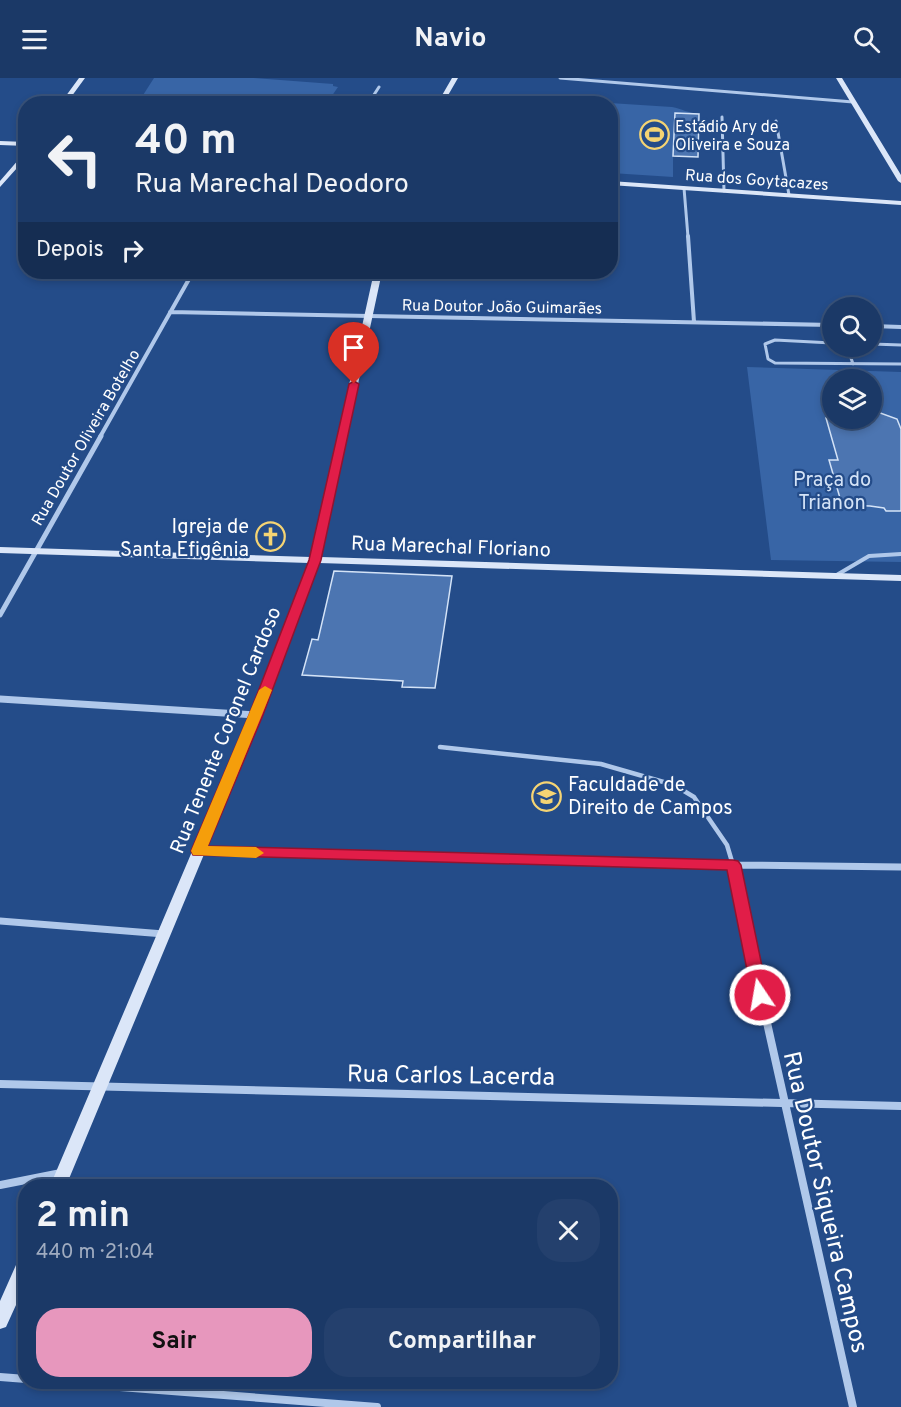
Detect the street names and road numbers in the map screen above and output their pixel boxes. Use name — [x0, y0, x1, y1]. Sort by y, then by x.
street label: Rua dos Goytacazes — [684, 166, 829, 196]
street label: Rua Doutor João Guimarães — [402, 296, 602, 320]
street label: Rua Doutor Oliveira Botelho — [28, 346, 145, 530]
street label: Rua Marechal Floriano — [351, 532, 551, 564]
street label: Rua Tenente Coronel Cardoso — [165, 603, 288, 858]
street label: Rua Doutor Siqueira Campos — [775, 1049, 873, 1356]
street label: Rua Carlos Lacerda — [347, 1060, 555, 1094]

